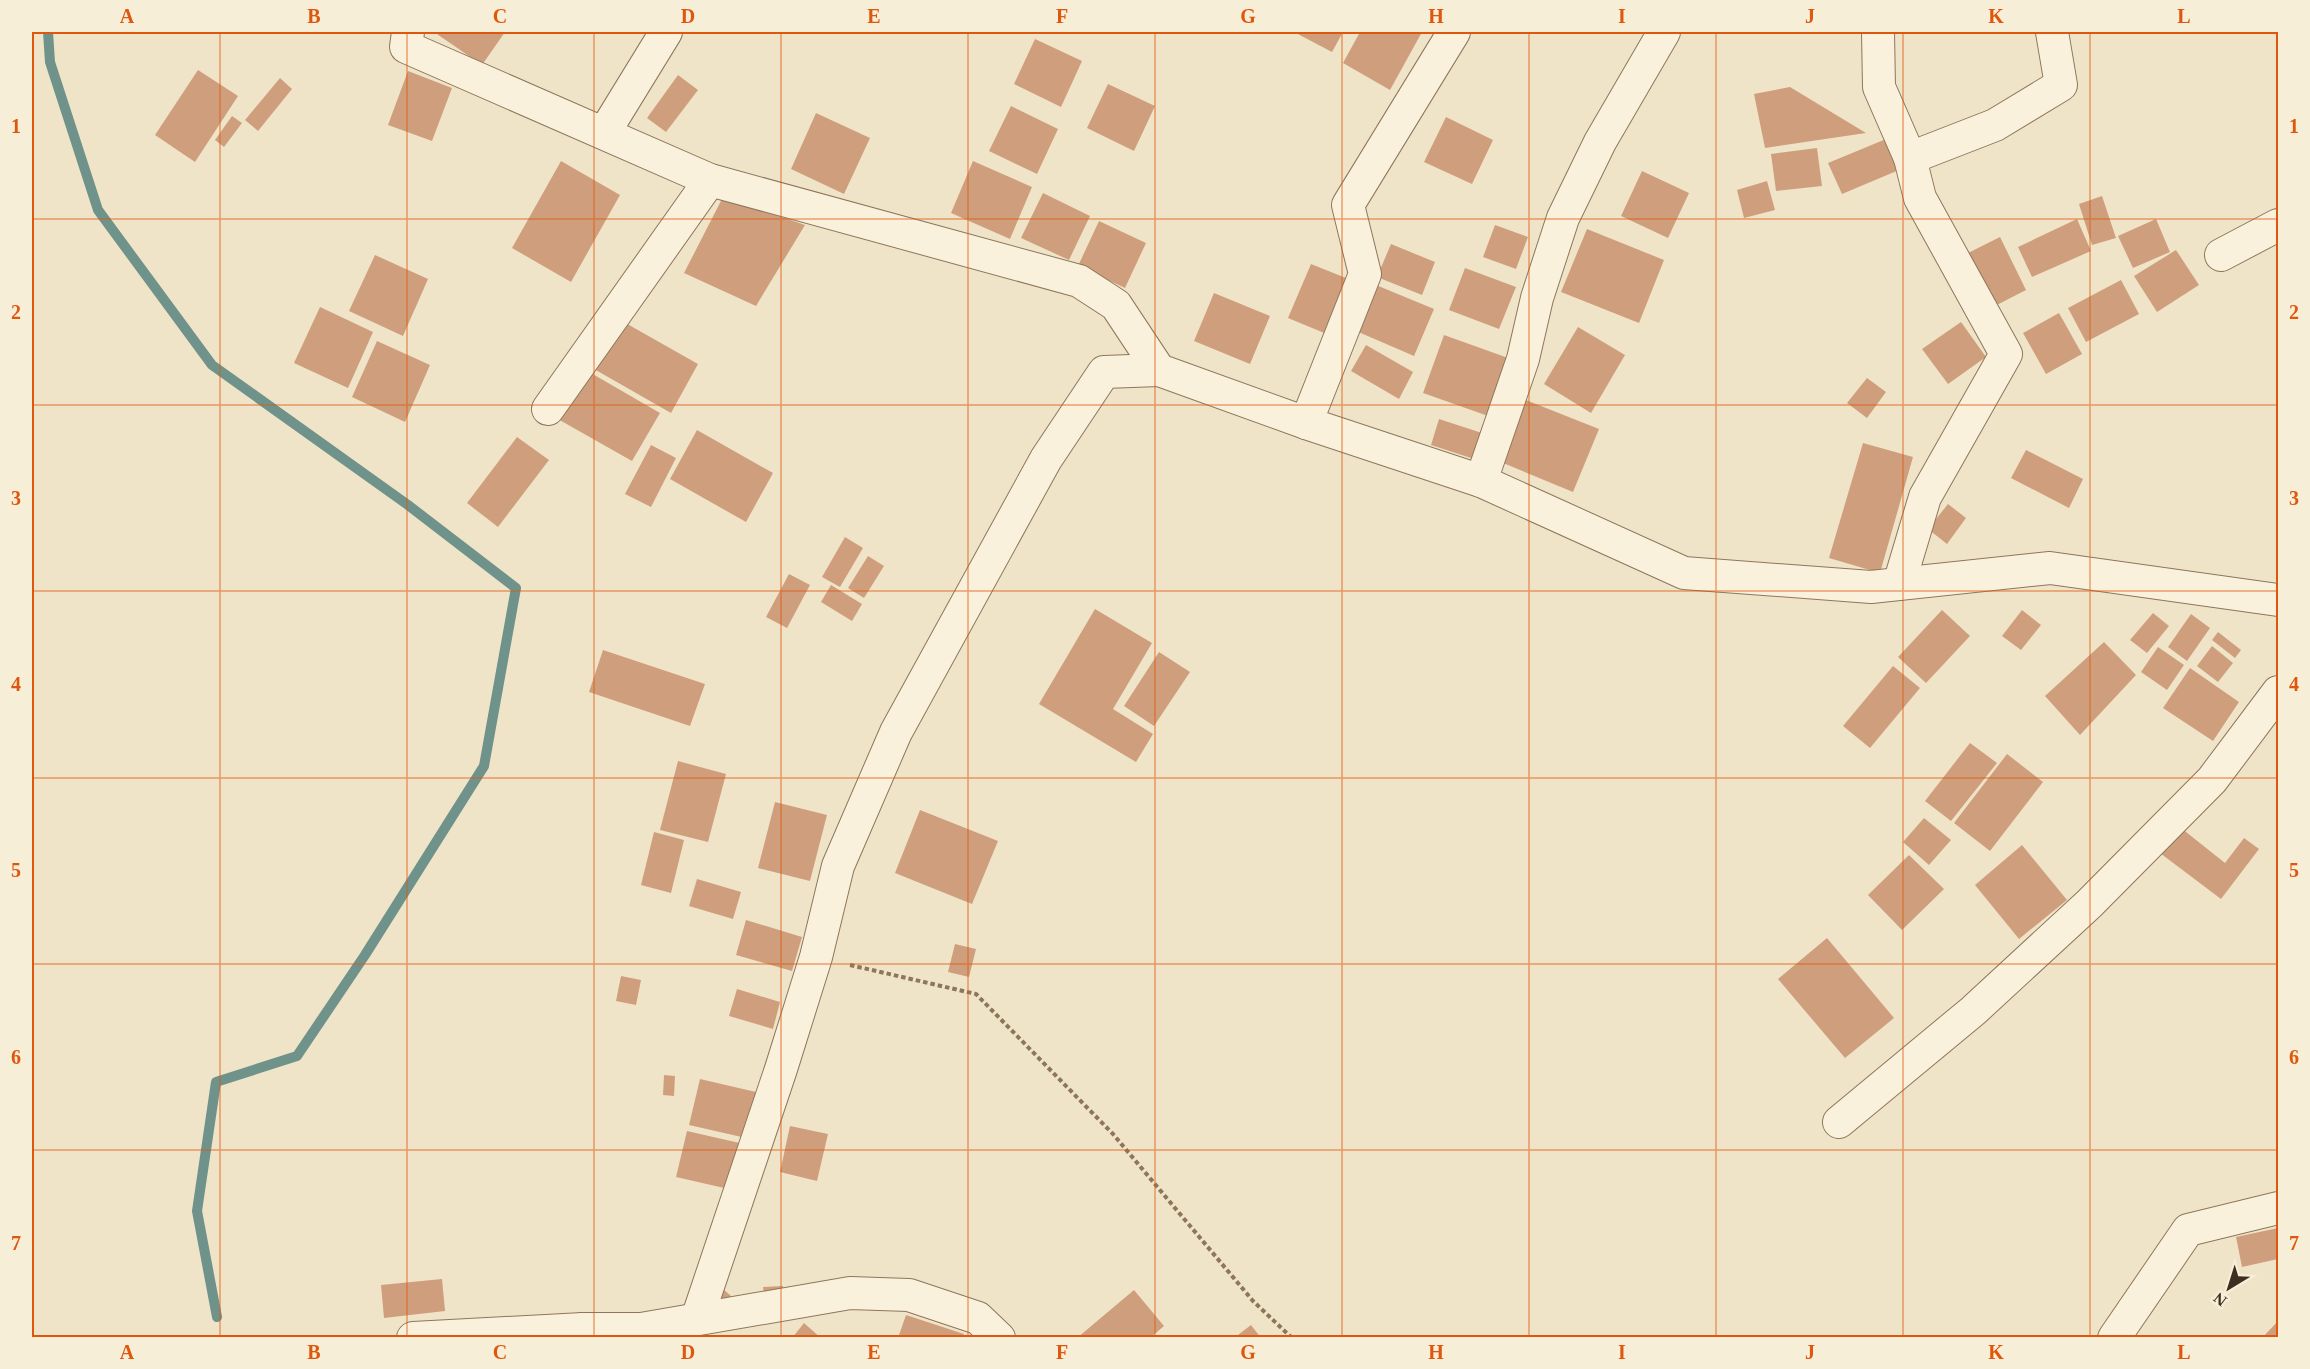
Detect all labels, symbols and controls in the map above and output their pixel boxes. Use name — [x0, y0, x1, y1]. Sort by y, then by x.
text: A — [120, 5, 135, 27]
text: B — [307, 5, 321, 27]
text: C — [493, 5, 507, 27]
text: D — [681, 5, 695, 27]
text: E — [867, 5, 881, 27]
text: F — [1056, 5, 1068, 27]
text: G — [1240, 5, 1256, 27]
text: H — [1428, 5, 1444, 27]
text: I — [1618, 5, 1626, 27]
text: J — [1805, 5, 1815, 27]
text: K — [1988, 5, 2004, 27]
text: L — [2177, 5, 2191, 27]
text: 1 — [11, 115, 21, 137]
text: 1 — [2289, 115, 2299, 137]
text: 2 — [11, 301, 21, 323]
text: 2 — [2289, 301, 2299, 323]
text: 3 — [11, 487, 21, 509]
text: 3 — [2289, 487, 2299, 509]
text: 4 — [11, 673, 21, 695]
text: 4 — [2289, 673, 2299, 695]
text: 5 — [11, 859, 21, 881]
text: 5 — [2289, 859, 2299, 881]
text: 6 — [11, 1046, 21, 1068]
text: 6 — [2289, 1046, 2299, 1068]
text: 7 — [11, 1232, 21, 1254]
text: 7 — [2289, 1232, 2299, 1254]
north arrow — [2199, 1258, 2259, 1318]
text: N — [2210, 1289, 2230, 1310]
text: A — [120, 1341, 135, 1363]
text: B — [307, 1341, 321, 1363]
text: C — [493, 1341, 507, 1363]
text: D — [681, 1341, 695, 1363]
text: E — [867, 1341, 881, 1363]
text: F — [1056, 1341, 1068, 1363]
text: G — [1240, 1341, 1256, 1363]
text: H — [1428, 1341, 1444, 1363]
text: I — [1618, 1341, 1626, 1363]
text: J — [1805, 1341, 1815, 1363]
text: K — [1988, 1341, 2004, 1363]
text: L — [2177, 1341, 2191, 1363]

